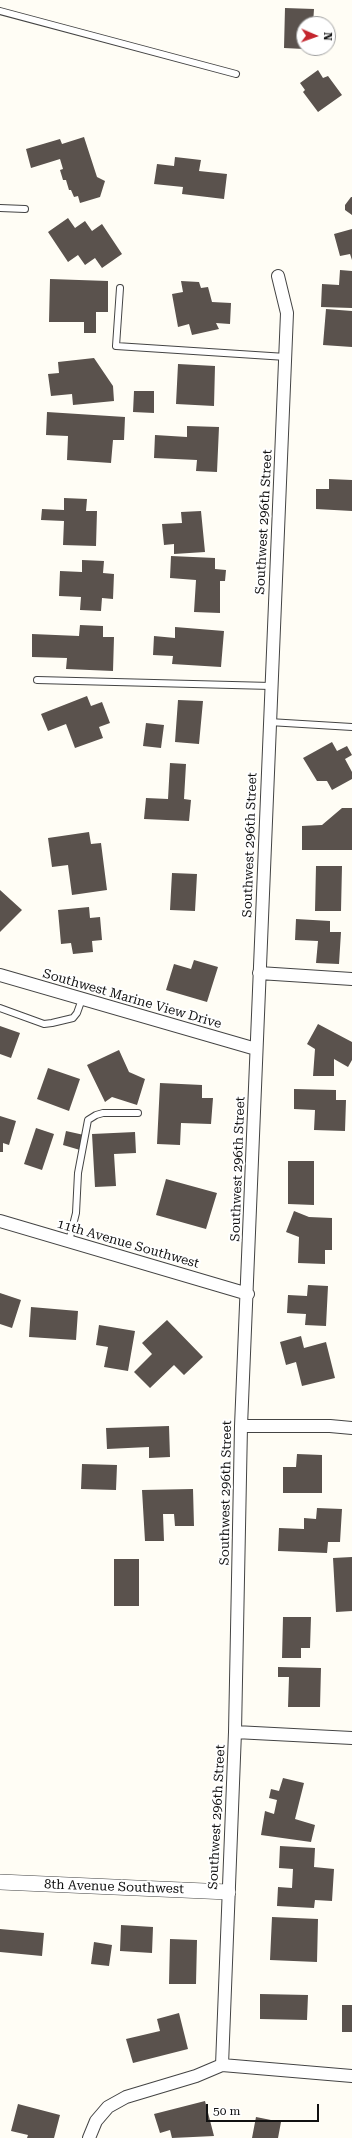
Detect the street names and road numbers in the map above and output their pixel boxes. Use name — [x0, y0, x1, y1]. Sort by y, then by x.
street label: Southwest 296th Street — [252, 449, 276, 595]
street label: Southwest 296th Street — [240, 772, 260, 918]
street label: Southwest Marine View Drive — [41, 966, 223, 1032]
street label: Southwest 296th Street — [228, 1096, 248, 1242]
street label: 11th Avenue Southwest — [55, 1216, 201, 1272]
street label: Southwest 296th Street — [217, 1420, 235, 1566]
street label: Southwest 296th Street — [205, 1744, 229, 1890]
street label: 8th Avenue Southwest — [44, 1877, 184, 1897]

